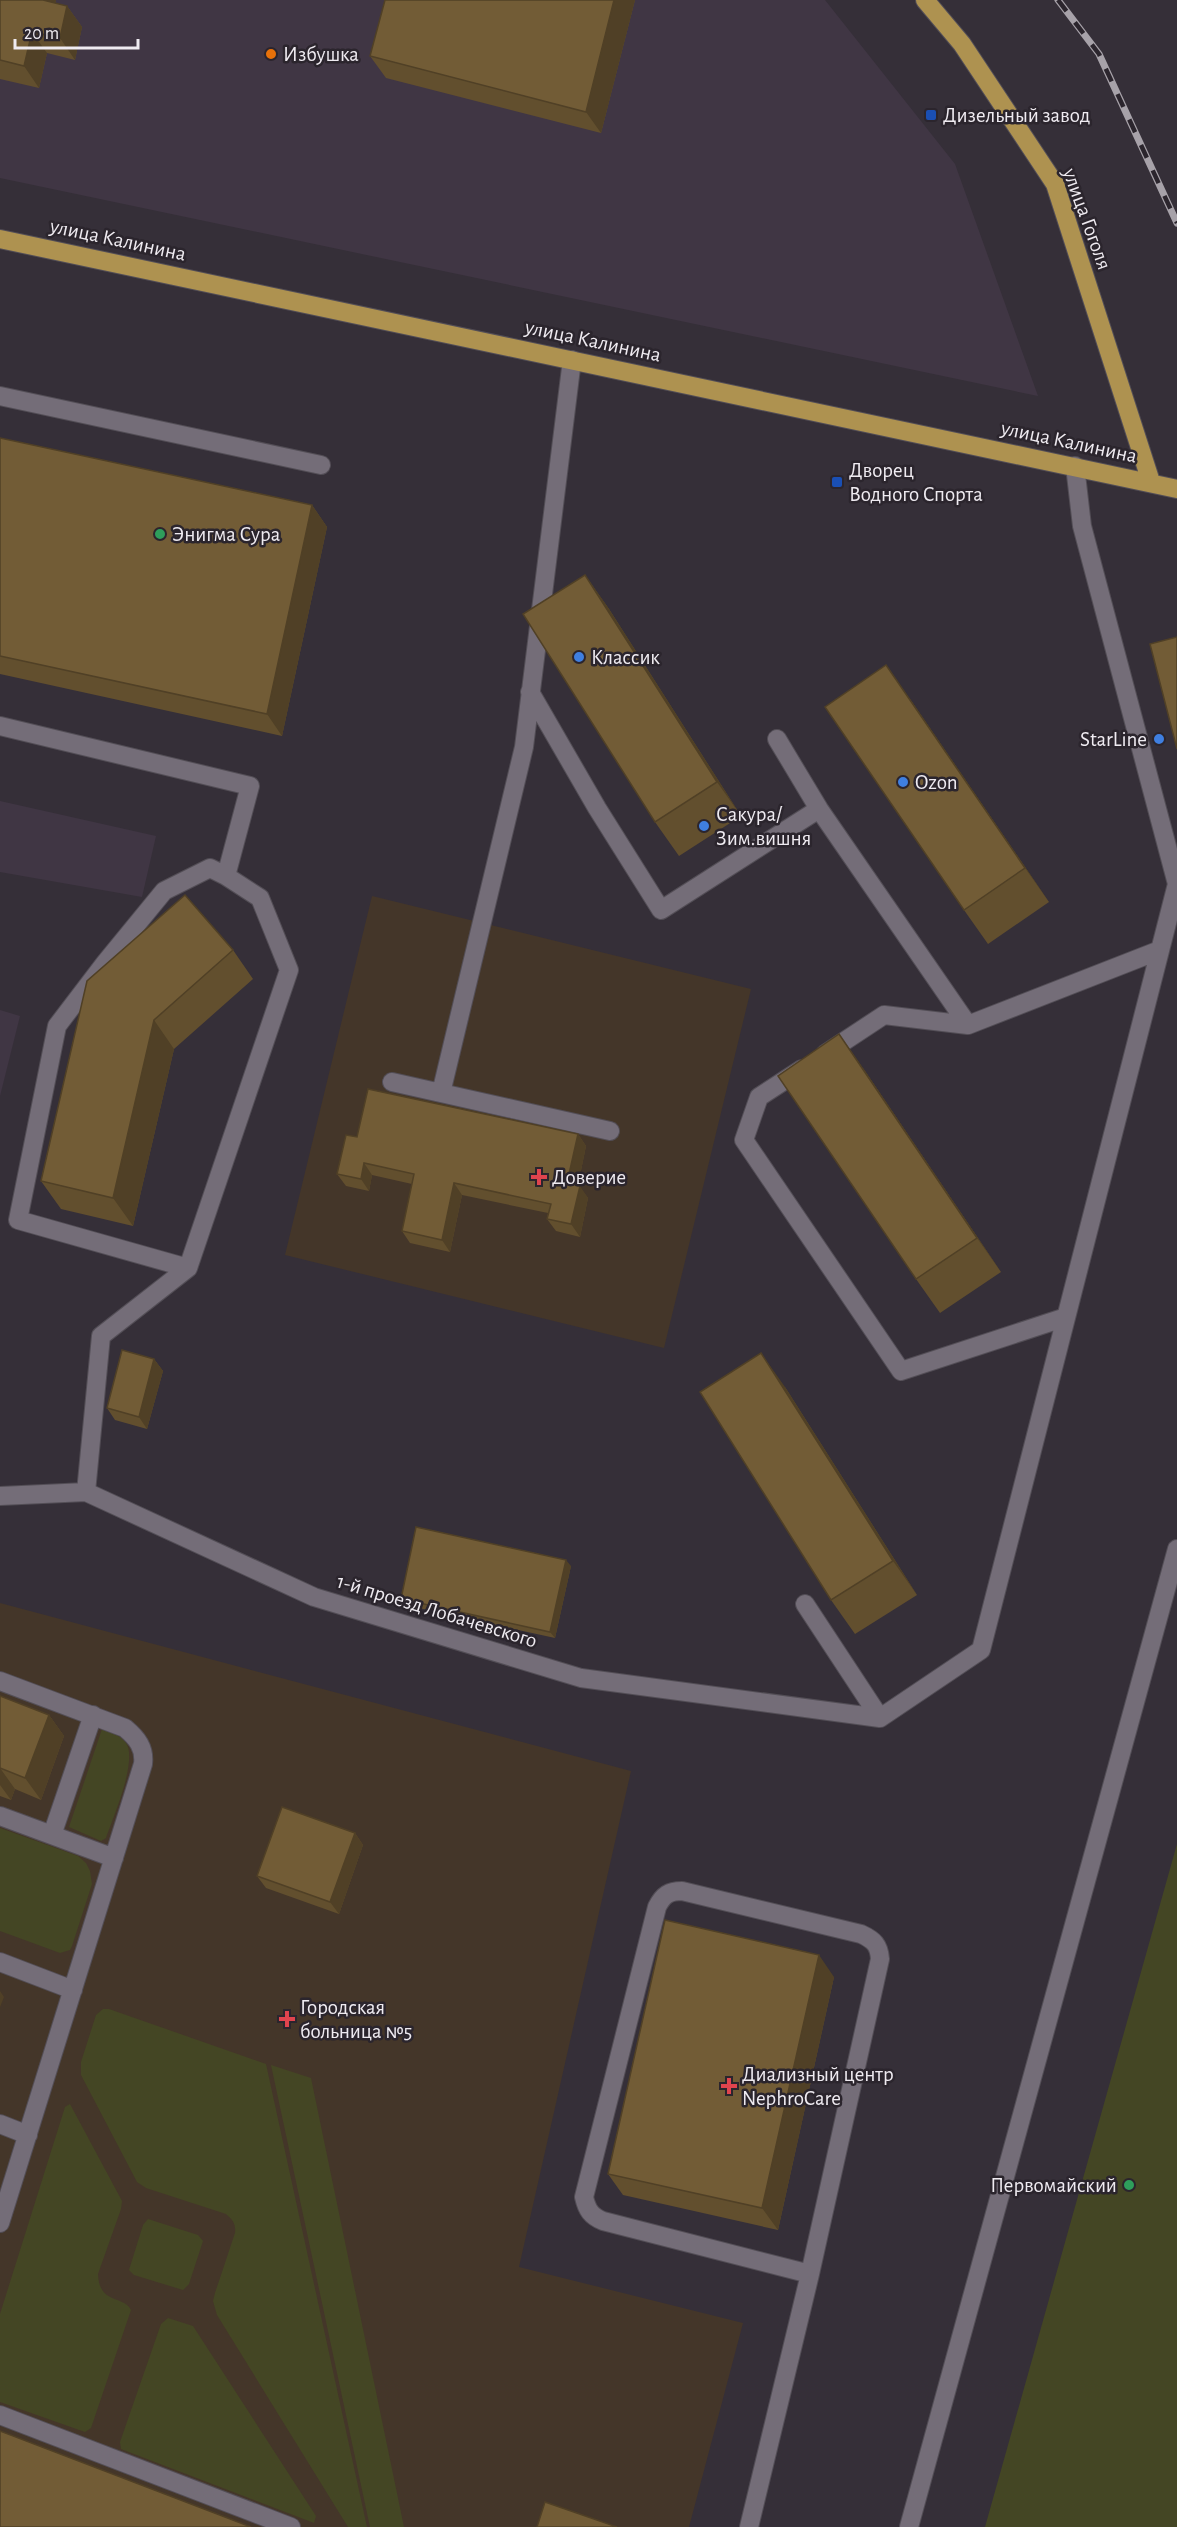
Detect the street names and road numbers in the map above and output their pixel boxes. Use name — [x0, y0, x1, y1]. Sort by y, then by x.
street label: улица Гоголя — [1059, 164, 1115, 273]
street label: улица Калинина — [47, 215, 188, 265]
street label: улица Калинина — [522, 316, 663, 366]
street label: улица Калинина — [998, 417, 1139, 467]
street label: 1-й проезд Лобачевского — [334, 1571, 540, 1651]

